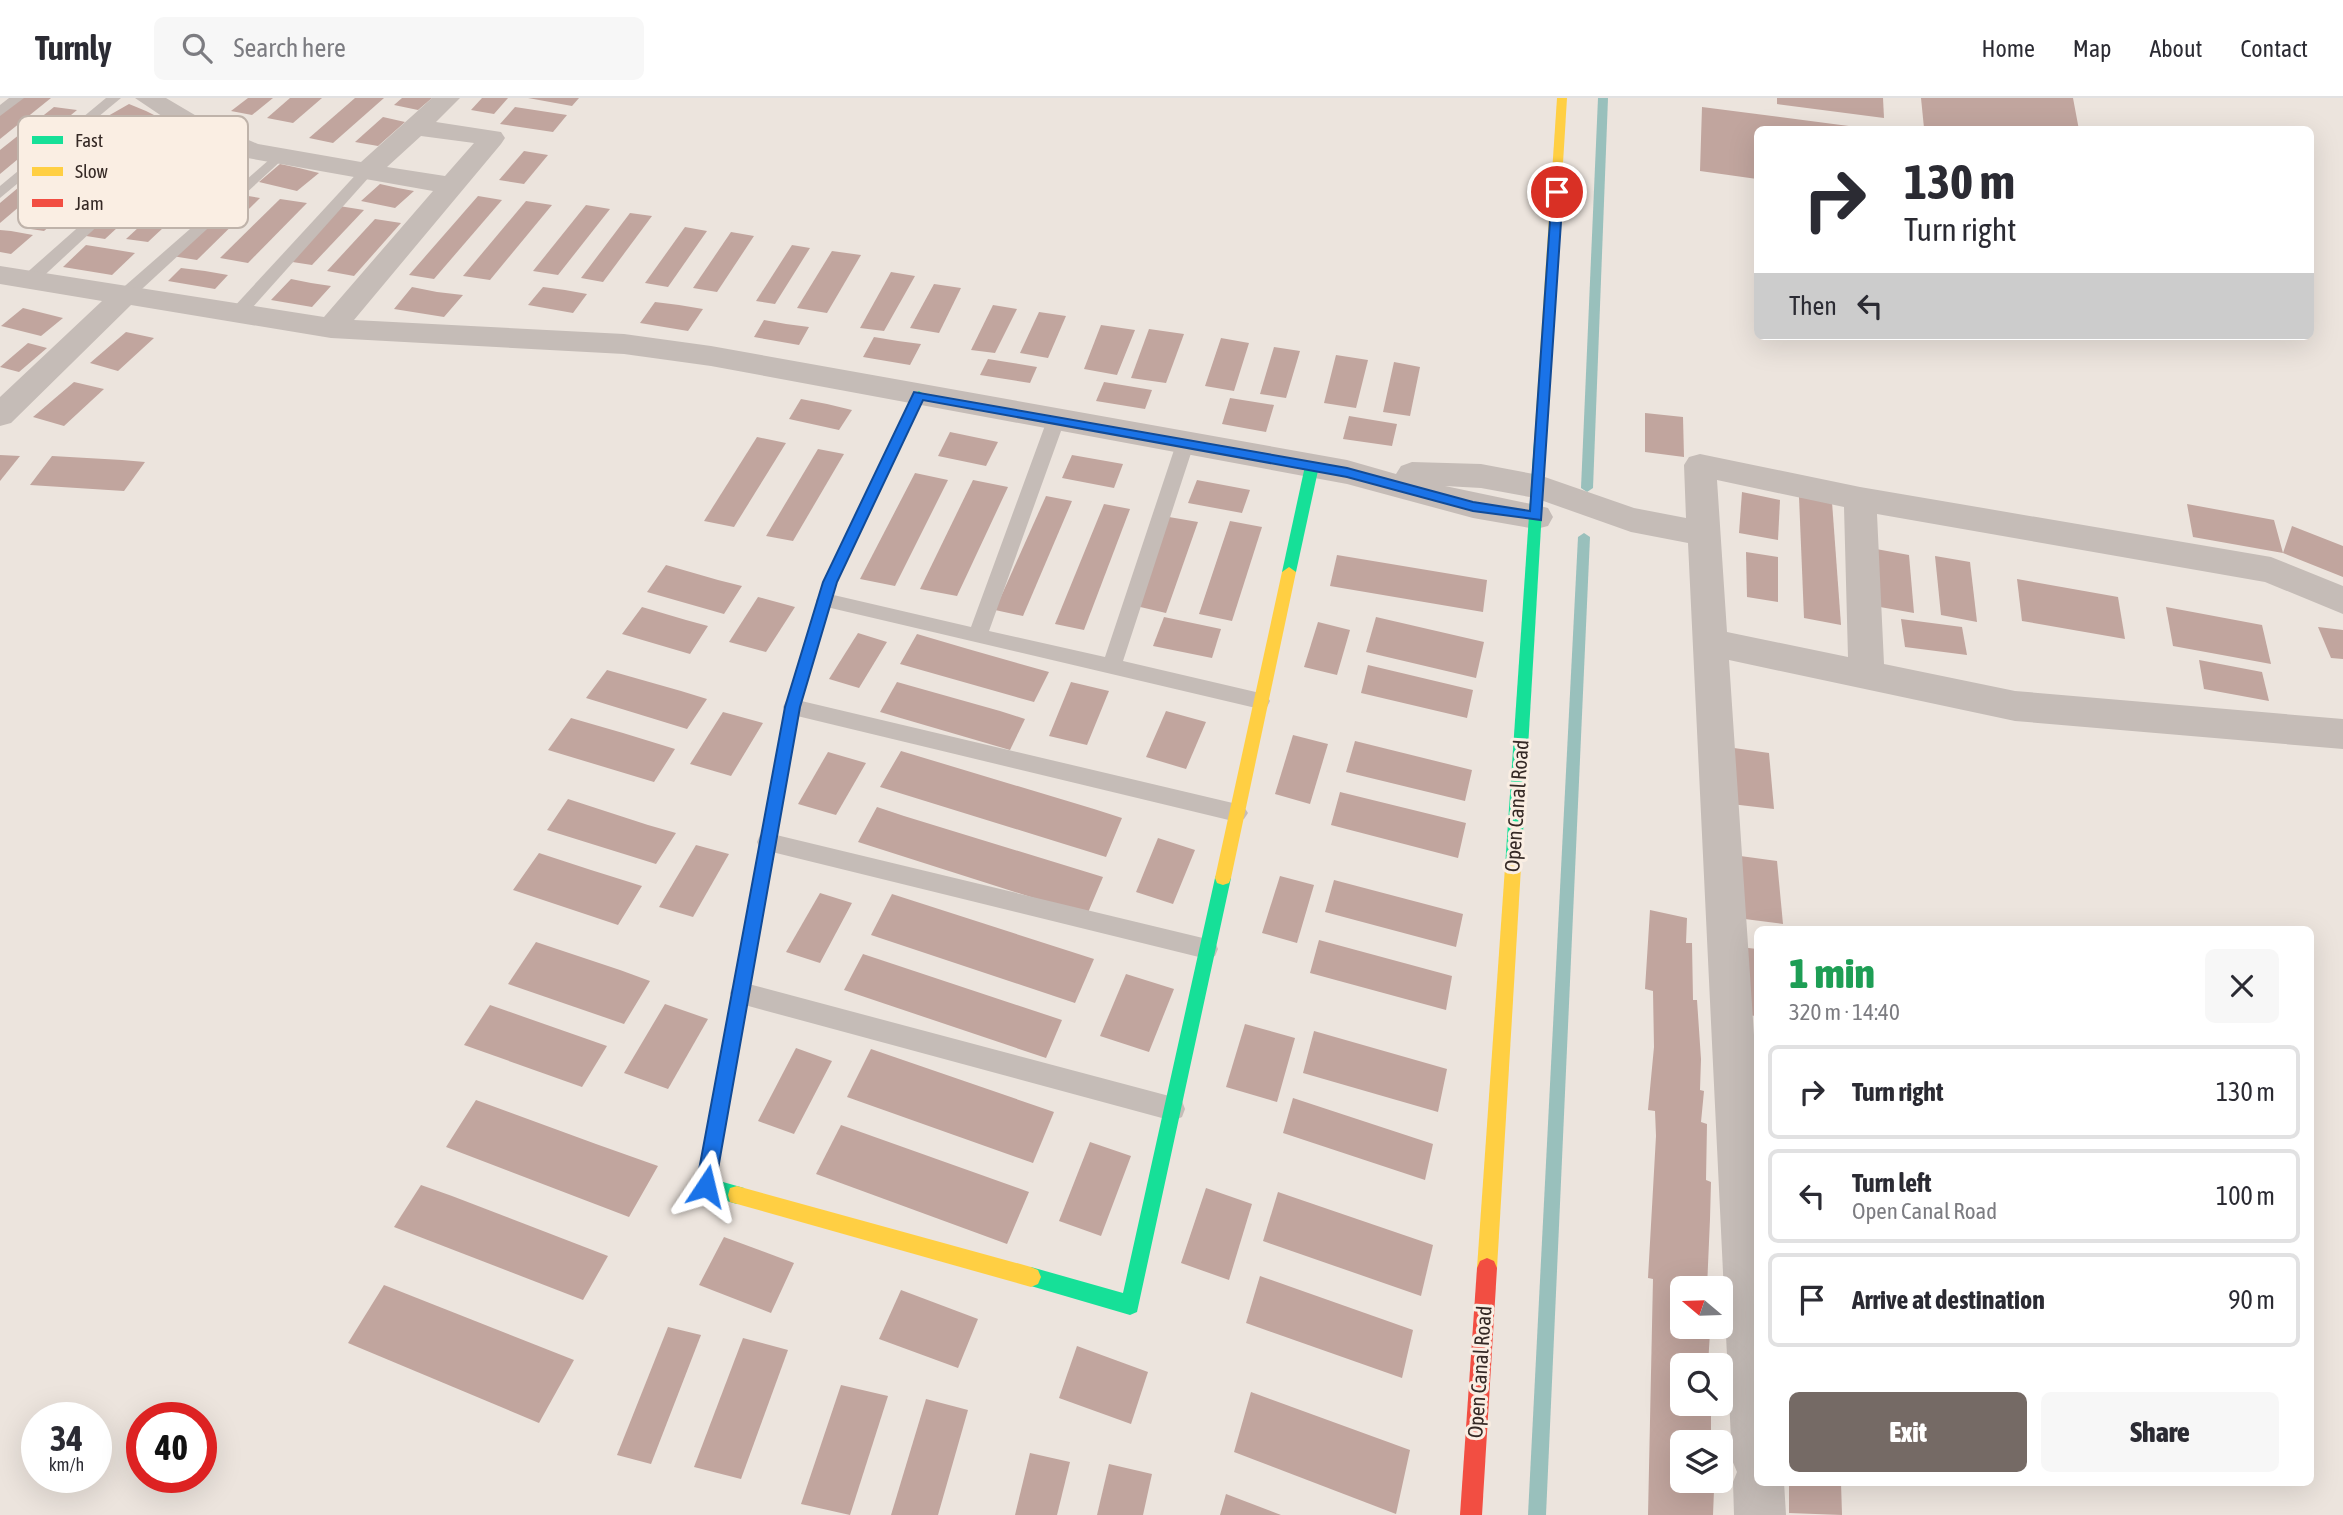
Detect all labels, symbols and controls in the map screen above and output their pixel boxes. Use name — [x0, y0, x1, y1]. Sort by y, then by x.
search box — [154, 17, 644, 80]
text: Turnly — [35, 29, 112, 67]
icon: search — [178, 29, 216, 67]
text: Search here — [234, 33, 346, 63]
text: Home — [1981, 35, 2035, 62]
text: Map — [2073, 35, 2111, 62]
text: About — [2149, 35, 2202, 62]
text: Contact — [2240, 35, 2308, 62]
legend — [18, 116, 248, 228]
text: Fast — [75, 129, 103, 151]
text: 130 m — [1904, 153, 2015, 209]
icon: right — [1789, 154, 1880, 245]
text: Slow — [75, 160, 109, 182]
pin — [1527, 162, 1587, 222]
icon: arrive — [1538, 173, 1576, 211]
text: Jam — [75, 192, 104, 214]
text: Turn right — [1904, 211, 2017, 248]
icon: left — [1851, 287, 1889, 325]
text: Then — [1789, 291, 1837, 321]
street label: Open Canal Road — [1499, 739, 1533, 873]
text: 1 min — [1789, 949, 1875, 997]
button: close — [2205, 949, 2279, 1023]
text: 320 m · 14:40 — [1789, 999, 1900, 1025]
icon: right — [1793, 1073, 1831, 1111]
text: Turn right — [1852, 1077, 1943, 1107]
text: 130 m — [2216, 1077, 2275, 1107]
position arrow — [669, 1149, 743, 1223]
text: Turn left — [1852, 1168, 1932, 1198]
icon: left — [1793, 1177, 1831, 1215]
text: 100 m — [2216, 1181, 2275, 1211]
text: Open Canal Road — [1852, 1198, 1997, 1224]
north arrow — [1670, 1276, 1732, 1339]
map controls — [1670, 1276, 1733, 1493]
icon: arrive — [1793, 1281, 1831, 1319]
text: Arrive at destination — [1852, 1285, 2045, 1315]
text: 90 m — [2228, 1285, 2275, 1315]
street label: Open Canal Road — [1462, 1305, 1496, 1439]
button: search — [1670, 1353, 1733, 1416]
button: Exit — [1789, 1392, 2027, 1472]
button: Share — [2041, 1392, 2279, 1472]
speed limit sign: 40 — [126, 1402, 217, 1493]
text: 34 — [50, 1418, 83, 1458]
button: layers — [1670, 1430, 1733, 1493]
text: km/h — [49, 1454, 84, 1475]

